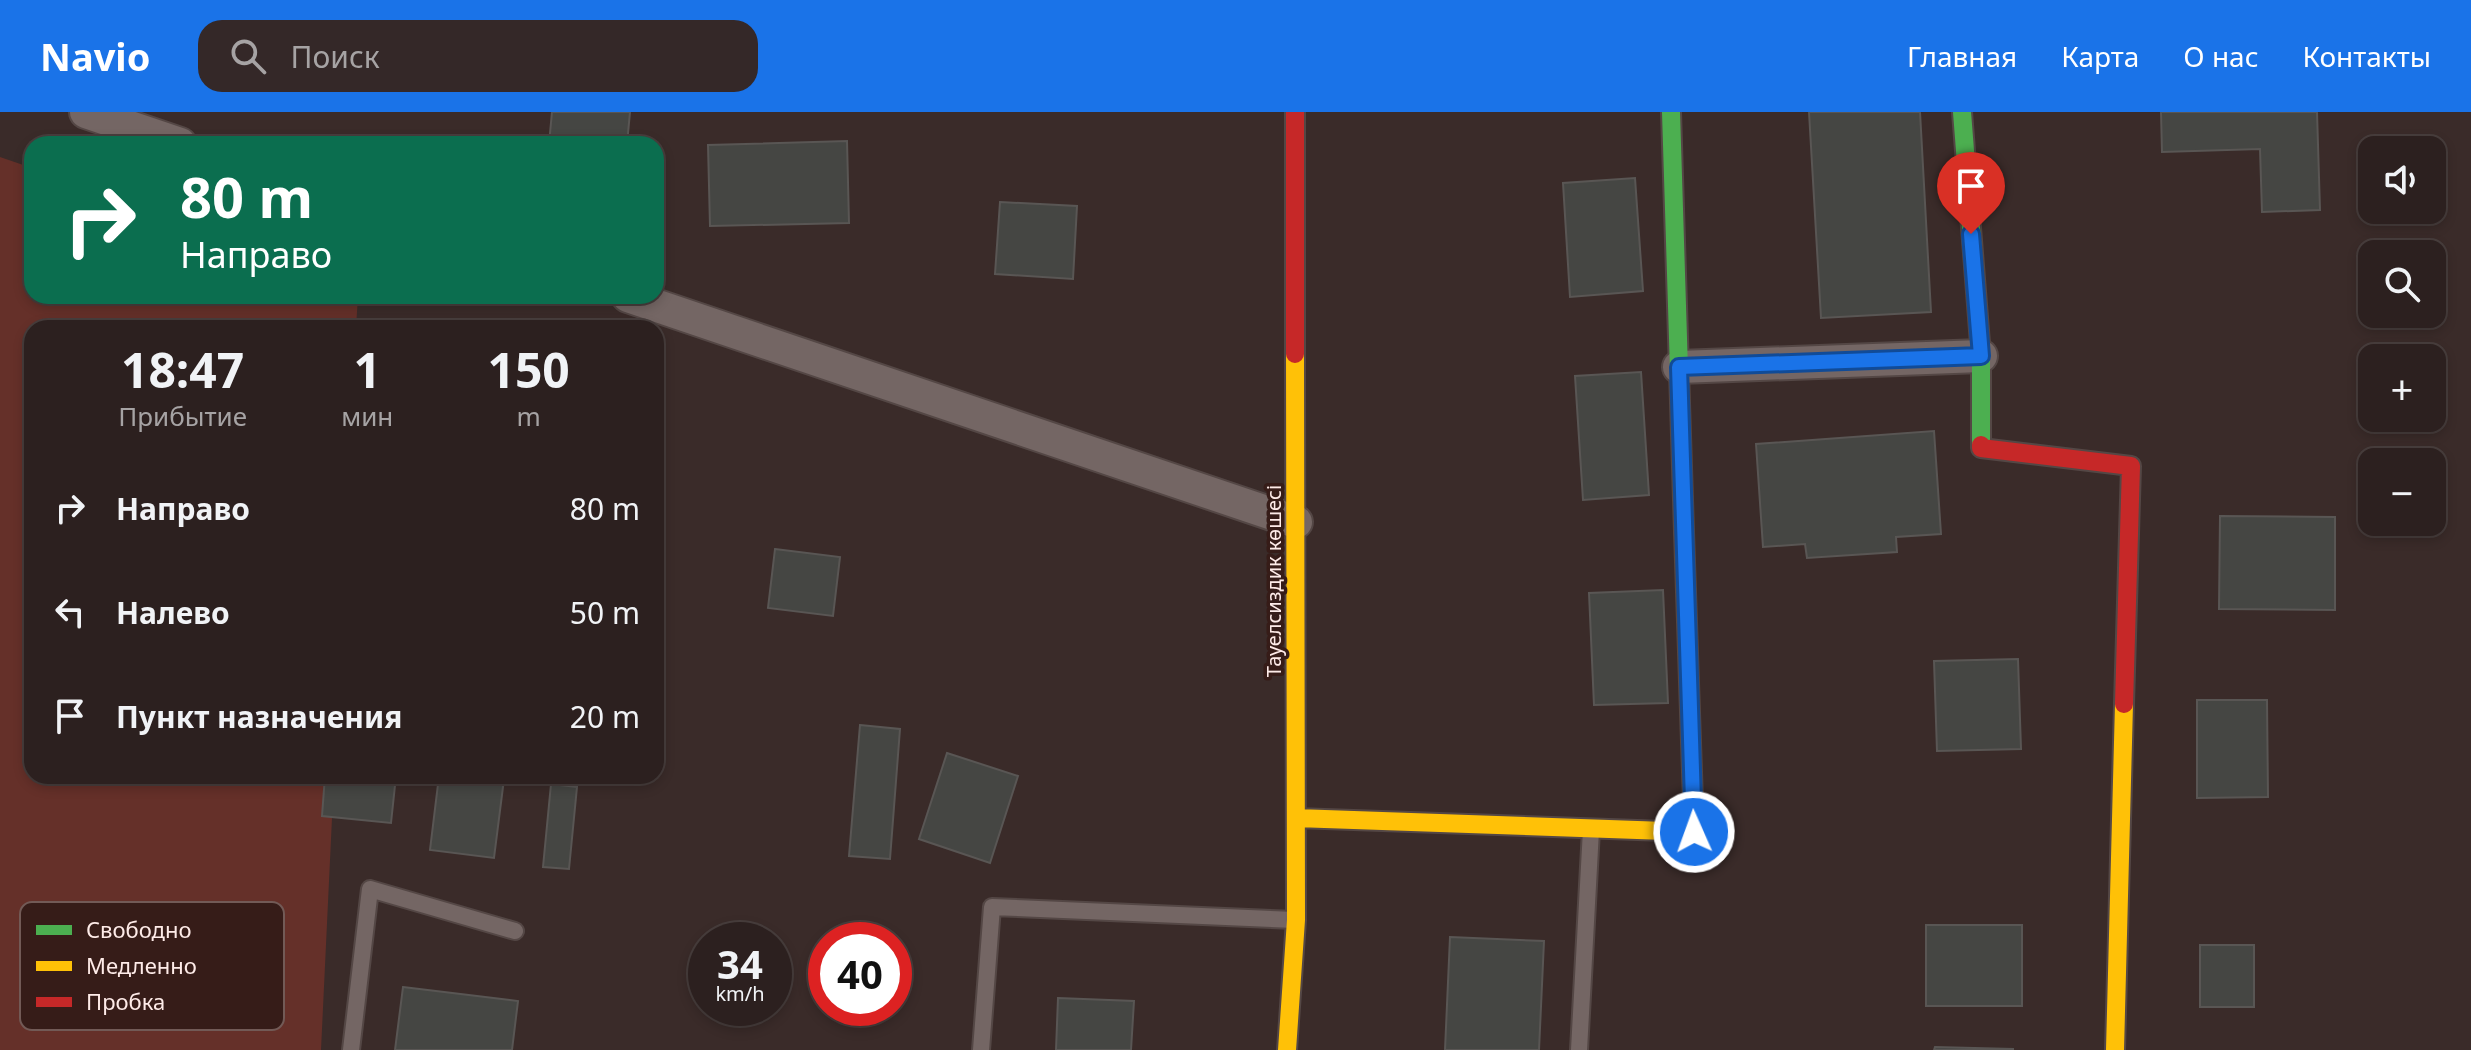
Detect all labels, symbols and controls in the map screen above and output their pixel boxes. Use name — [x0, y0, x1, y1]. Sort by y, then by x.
search box — [198, 20, 758, 92]
text: Navio — [40, 30, 150, 82]
icon: search — [226, 34, 270, 78]
text: Поиск — [290, 36, 380, 77]
text: Главная — [1907, 37, 2017, 75]
text: Карта — [2061, 37, 2139, 75]
text: О нас — [2183, 37, 2259, 75]
text: Контакты — [2303, 37, 2431, 75]
map controls — [2358, 136, 2446, 536]
button: sound — [2358, 136, 2446, 224]
pin — [1937, 152, 2005, 234]
text: 80 m — [180, 158, 313, 234]
icon: arrive — [1949, 164, 1993, 208]
icon: right — [48, 168, 152, 272]
text: Направо — [180, 230, 332, 279]
button: search — [2358, 240, 2446, 328]
text: 18:47 — [121, 337, 244, 402]
text: 1 — [353, 337, 381, 402]
text: 150 — [487, 337, 570, 402]
button: + — [2358, 344, 2446, 432]
text: Прибытие — [118, 398, 247, 434]
text: мин — [341, 398, 393, 434]
text: m — [516, 398, 541, 434]
button: − — [2358, 448, 2446, 536]
street label: Тауелсиздик көшесі — [1260, 485, 1287, 677]
icon: right — [48, 486, 92, 530]
text: Направо — [116, 488, 250, 529]
text: 80 m — [570, 488, 640, 529]
icon: left — [48, 590, 92, 634]
text: Налево — [116, 592, 230, 633]
text: 50 m — [570, 592, 640, 633]
icon: arrive — [48, 694, 92, 738]
text: Пункт назначения — [116, 696, 402, 737]
text: 20 m — [570, 696, 640, 737]
position arrow — [1652, 790, 1736, 874]
legend — [20, 902, 284, 1030]
text: Свободно — [86, 914, 191, 944]
speed limit sign: 40 — [808, 922, 912, 1026]
text: 34 — [717, 936, 763, 991]
text: Медленно — [86, 950, 197, 980]
text: km/h — [715, 980, 765, 1007]
text: Пробка — [86, 986, 165, 1016]

